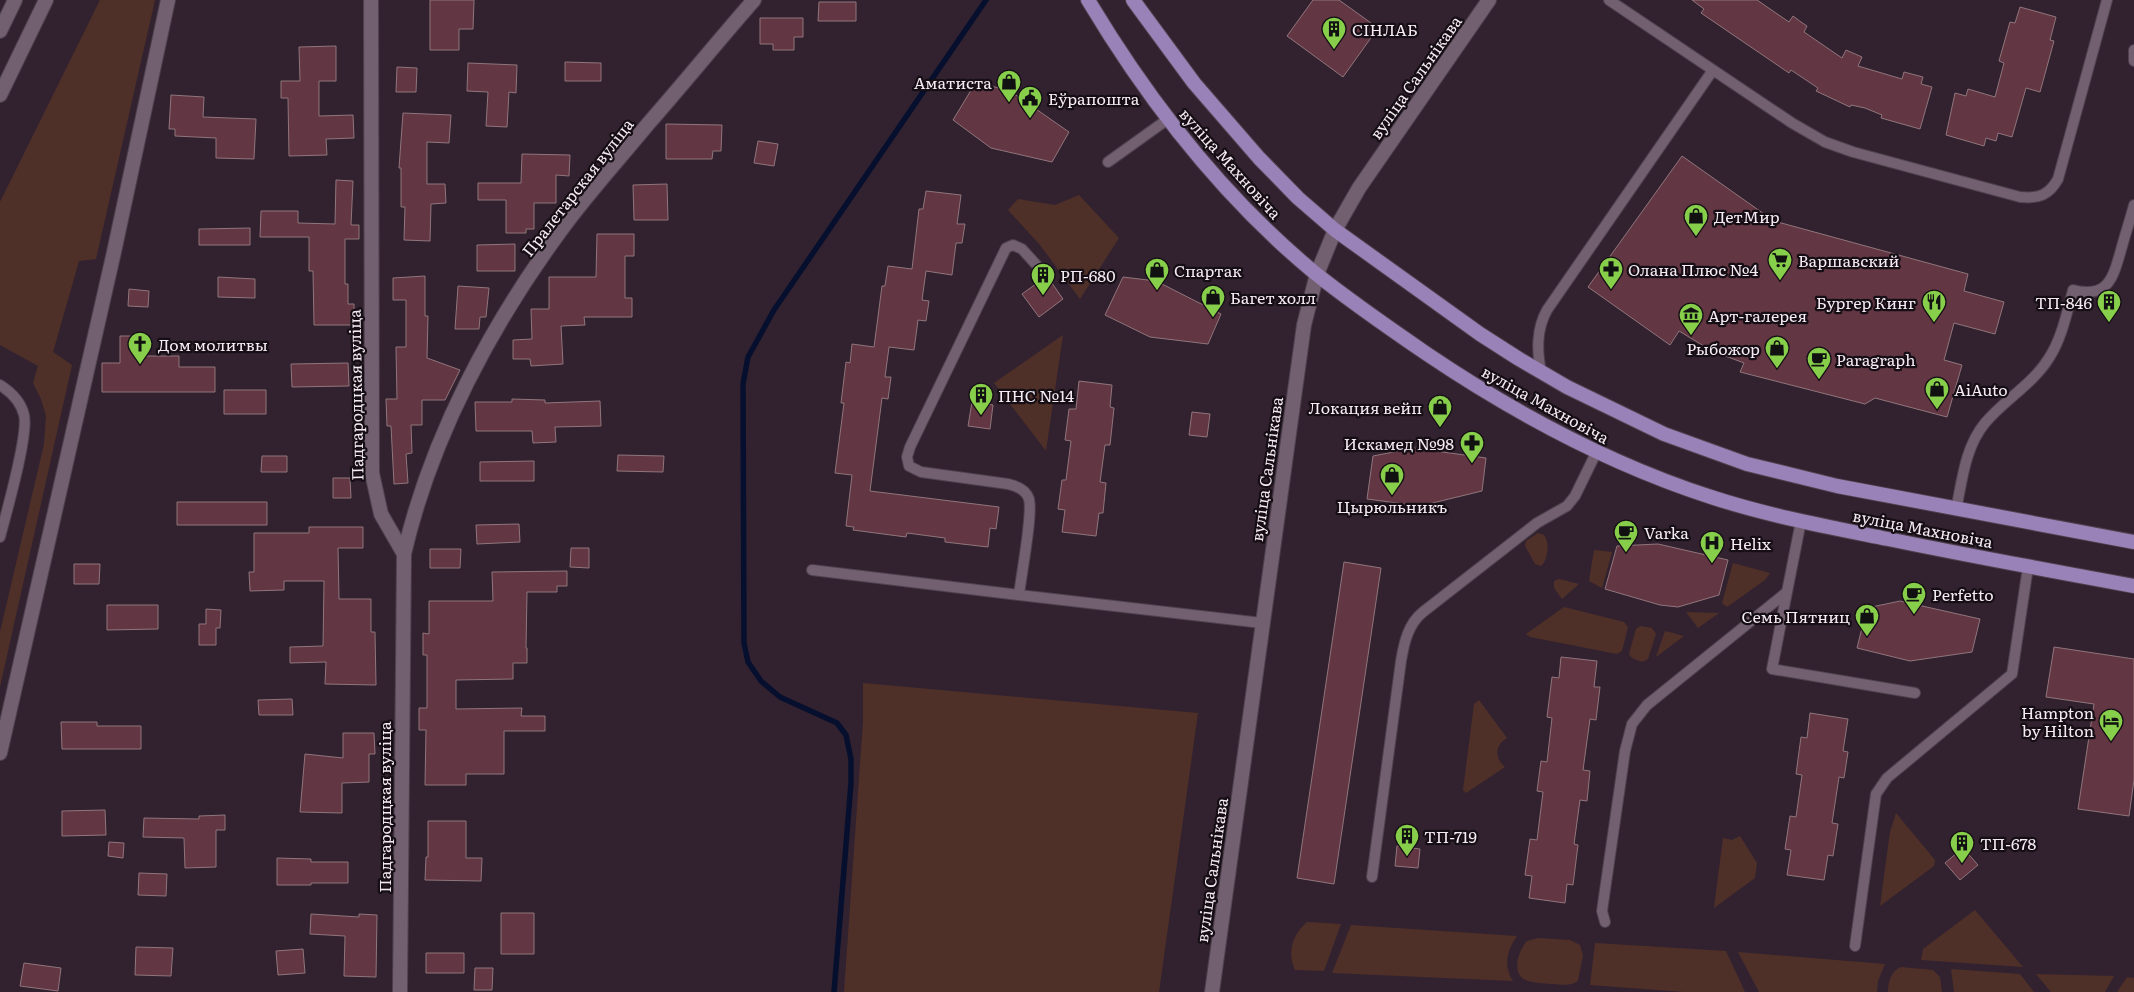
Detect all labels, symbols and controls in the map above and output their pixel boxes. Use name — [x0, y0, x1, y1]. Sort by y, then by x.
street label: вуліца Сальнікава — [1363, 10, 1467, 144]
building icon: СІНЛАБ — [1321, 16, 1347, 50]
place label: СІНЛАБ — [1352, 17, 1418, 41]
shop icon: Аматиста — [996, 69, 1022, 103]
place label: Аматиста — [914, 70, 992, 94]
public building icon: Еўрапошта — [1017, 85, 1043, 119]
place label: Еўрапошта — [1048, 86, 1140, 110]
street label: вуліца Махновіча — [1174, 102, 1288, 224]
street label: Пралетарская вуліца — [515, 113, 639, 261]
shop icon: ДетМир — [1683, 203, 1709, 237]
place label: ДетМир — [1714, 204, 1780, 228]
supermarket icon: Варшавский — [1767, 247, 1793, 281]
place label: Варшавский — [1798, 248, 1900, 272]
pharmacy icon: Олана Плюс №4 — [1598, 256, 1624, 290]
shop icon: Спартак — [1144, 257, 1170, 291]
place label: Олана Плюс №4 — [1628, 257, 1759, 281]
place label: Спартак — [1174, 258, 1242, 282]
building icon: РП-680 — [1030, 262, 1056, 296]
place label: РП-680 — [1060, 263, 1115, 287]
shop icon: Багет холл — [1200, 284, 1226, 318]
place label: Багет холл — [1230, 285, 1316, 309]
restaurant icon: Бургер Кинг — [1921, 289, 1947, 323]
building icon: ТП-846 — [2096, 289, 2122, 323]
place label: Бургер Кинг — [1816, 290, 1916, 314]
place label: ТП-846 — [2035, 290, 2092, 314]
museum icon: Арт-галерея — [1678, 302, 1704, 336]
place label: Арт-галерея — [1708, 303, 1807, 327]
street label: Падгародцкая вуліца — [342, 309, 368, 481]
church icon: Дом молитвы — [127, 331, 153, 365]
place label: Дом молитвы — [158, 332, 268, 356]
shop icon: Рыбожор — [1764, 335, 1790, 369]
place label: Рыбожор — [1686, 336, 1760, 360]
cafe icon: Paragraph — [1806, 346, 1832, 380]
place label: Paragraph — [1836, 347, 1916, 371]
street label: вуліца Махновіча — [1478, 359, 1614, 449]
shop icon: AiAuto — [1924, 376, 1950, 410]
place label: AiAuto — [1954, 377, 2008, 401]
building icon: ПНС №14 — [968, 382, 994, 416]
place label: ПНС №14 — [998, 383, 1074, 407]
shop icon: Локация вейп — [1427, 394, 1453, 428]
street label: вуліца Сальнікава — [1244, 395, 1288, 543]
place label: Локация вейп — [1309, 395, 1422, 419]
pharmacy icon: Искамед №98 — [1459, 430, 1485, 464]
place label: Искамед №98 — [1344, 431, 1454, 455]
shop icon: Цырюльникъ — [1379, 462, 1405, 496]
place label: Цырюльникъ — [1337, 494, 1447, 518]
street label: вуліца Махновіча — [1851, 503, 1996, 553]
cafe icon: Varka — [1613, 519, 1639, 553]
place label: Varka — [1644, 520, 1689, 544]
hospital icon: Helix — [1699, 530, 1725, 564]
place label: Helix — [1730, 531, 1772, 555]
cafe icon: Perfetto — [1901, 581, 1927, 615]
place label: Perfetto — [1932, 582, 1994, 606]
shop icon: Семь Пятниц — [1854, 603, 1880, 637]
place label: Семь Пятниц — [1742, 604, 1850, 628]
place label: Hampton by Hilton — [2021, 700, 2094, 742]
hotel icon: Hampton by Hilton — [2098, 708, 2124, 742]
street label: Падгародцкая вуліца — [372, 721, 396, 893]
street label: вуліца Сальнікава — [1189, 796, 1233, 944]
building icon: ТП-719 — [1394, 823, 1420, 857]
place label: ТП-719 — [1424, 824, 1477, 848]
building icon: ТП-678 — [1949, 830, 1975, 864]
place label: ТП-678 — [1980, 831, 2037, 855]

